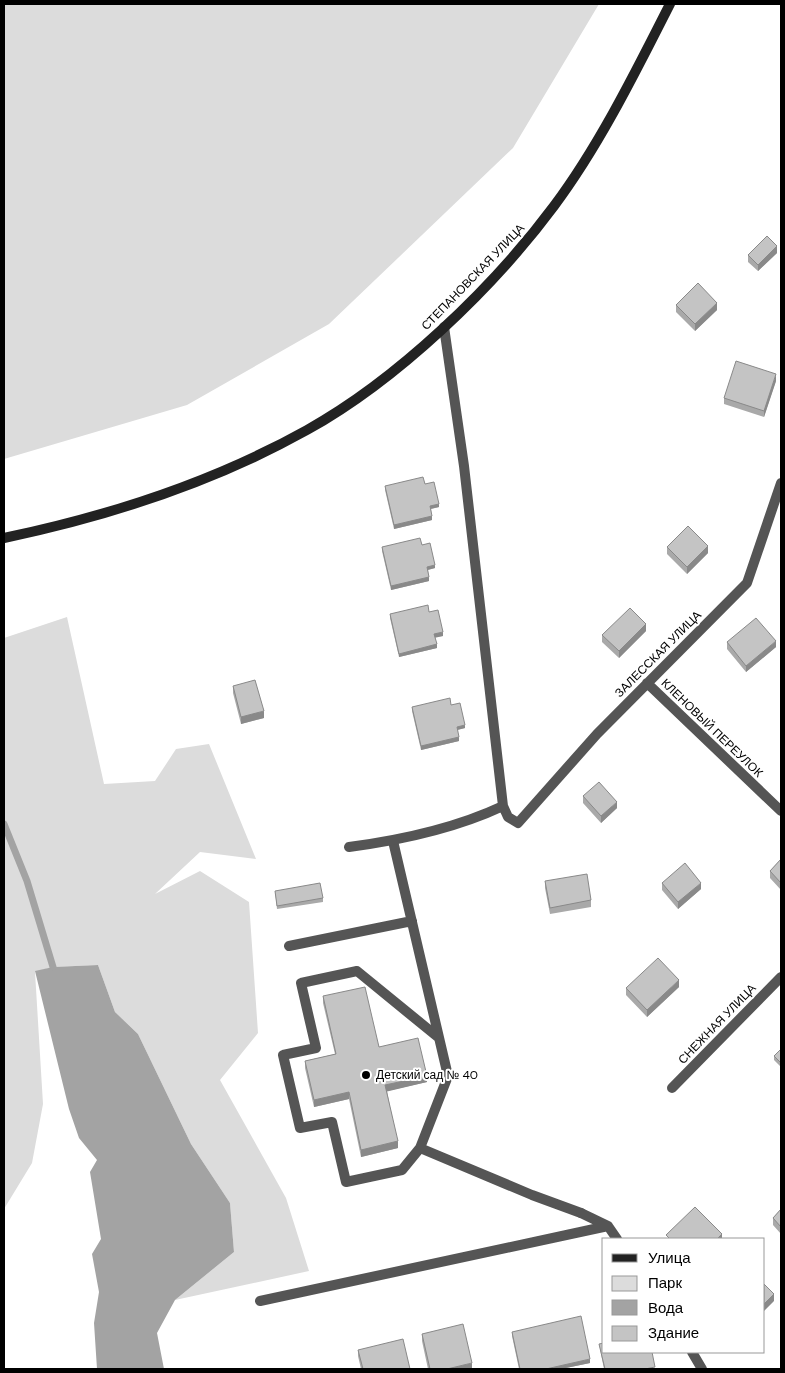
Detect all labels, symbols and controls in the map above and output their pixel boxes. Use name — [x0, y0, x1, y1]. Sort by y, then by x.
street label: СТЕПАНОВСКАЯ УЛИЦА — [418, 220, 528, 334]
street label: ЗАЛЕССКАЯ УЛИЦА — [611, 607, 705, 701]
street label: КЛЕНОВЫЙ ПЕРЕУЛОК — [658, 675, 766, 781]
street label: СНЕЖНАЯ УЛИЦА — [675, 980, 759, 1068]
place label: Детский сад № 40 — [376, 1067, 478, 1083]
marker: Детский сад № 40 — [360, 1069, 372, 1081]
legend — [602, 1238, 765, 1353]
text: Улица — [648, 1248, 691, 1268]
text: Парк — [648, 1273, 682, 1293]
text: Вода — [648, 1298, 684, 1318]
text: Здание — [648, 1323, 699, 1343]

